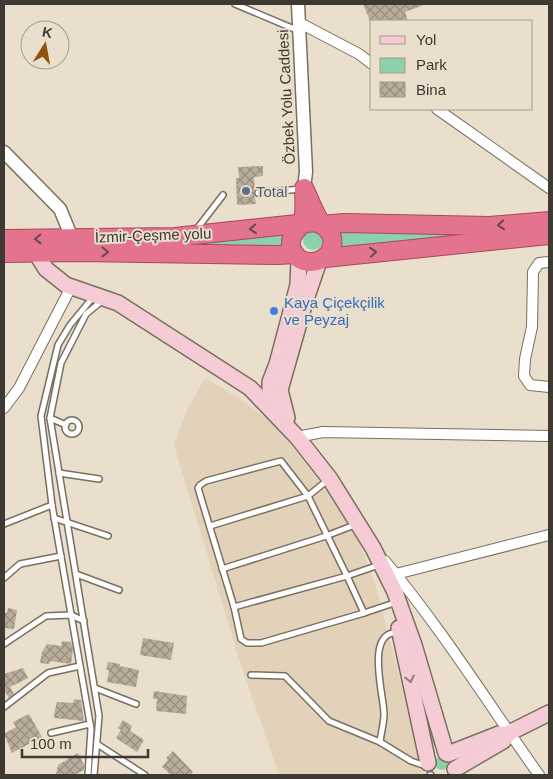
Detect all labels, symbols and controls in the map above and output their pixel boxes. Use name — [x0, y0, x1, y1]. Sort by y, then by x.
north arrow — [20, 20, 70, 70]
legend — [370, 20, 533, 110]
text: K — [41, 23, 54, 41]
street label: Özbek Yolu Caddesi — [274, 29, 298, 165]
text: Yol — [416, 31, 436, 48]
text: Park — [416, 56, 447, 73]
text: Bina — [416, 81, 447, 98]
place label: Total — [256, 183, 288, 200]
marker: Total — [240, 185, 252, 197]
one-way arrow — [496, 219, 504, 230]
one-way arrow — [249, 223, 257, 234]
street label: İzmir-Çeşme yolu — [94, 224, 212, 246]
one-way arrow — [34, 234, 42, 244]
one-way arrow — [102, 247, 109, 257]
one-way arrow — [370, 247, 378, 258]
place label: Kaya Çiçekçilik ve Peyzaj — [284, 294, 385, 328]
marker: Kaya Çiçekçilik ve Peyzaj — [268, 305, 280, 317]
one-way arrow — [404, 675, 415, 684]
scale bar — [22, 726, 149, 758]
text: 100 m — [30, 735, 72, 752]

